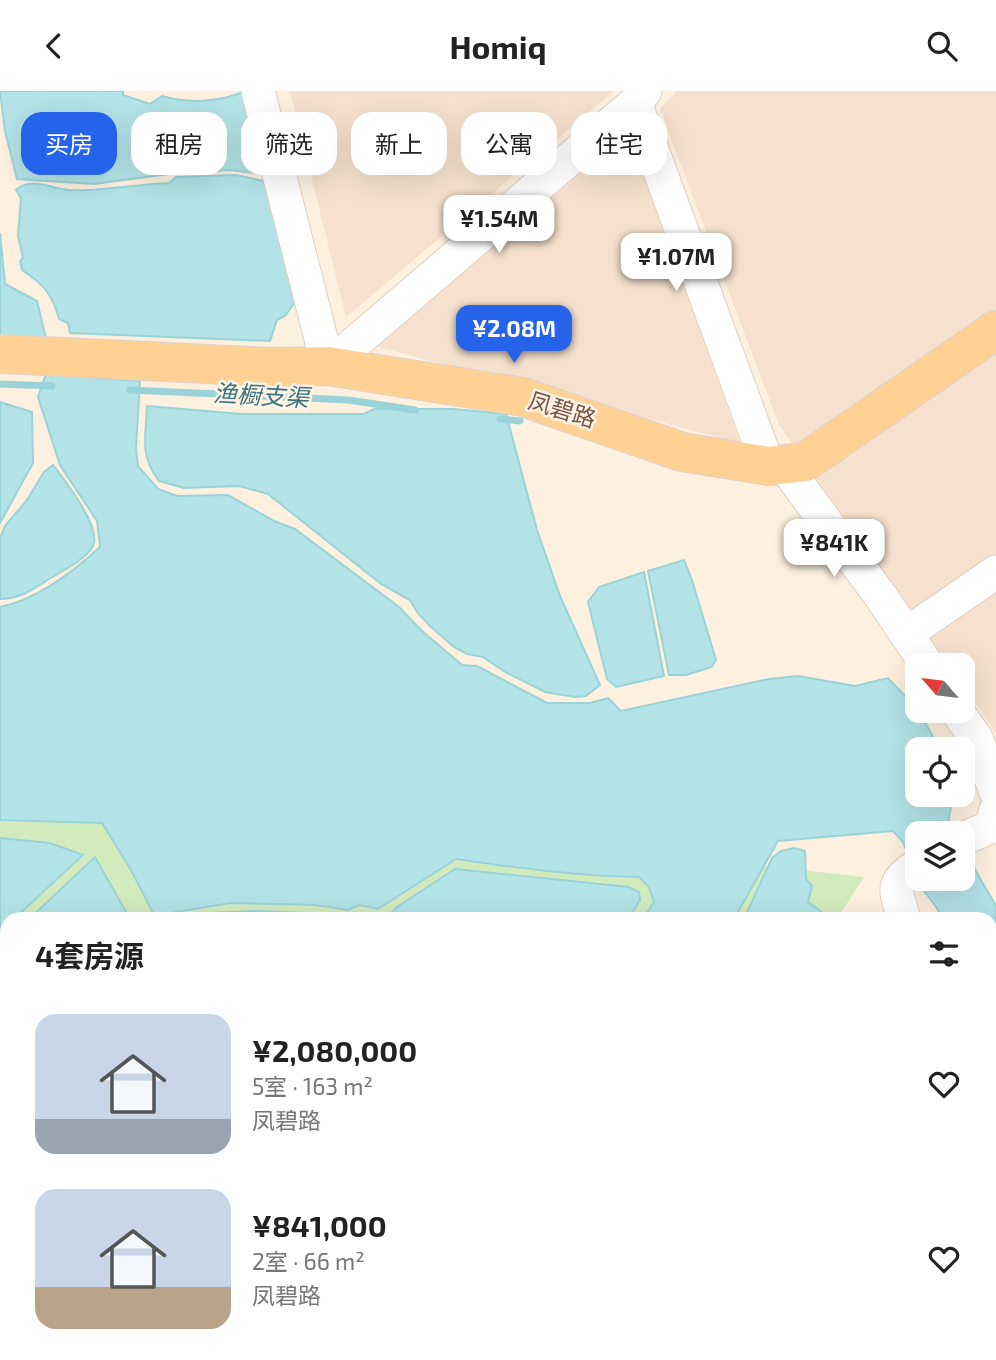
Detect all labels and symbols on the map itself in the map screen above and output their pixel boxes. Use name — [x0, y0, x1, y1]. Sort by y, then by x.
pin: ¥1.54M — [442, 195, 556, 255]
pin: ¥1.07M — [619, 233, 733, 293]
pin: ¥2.08M — [457, 306, 571, 365]
water label: 渔橱支渠 — [212, 378, 313, 412]
street label: 凤碧路 — [525, 386, 599, 433]
pin: ¥841K — [785, 519, 883, 579]
north arrow — [905, 653, 975, 723]

